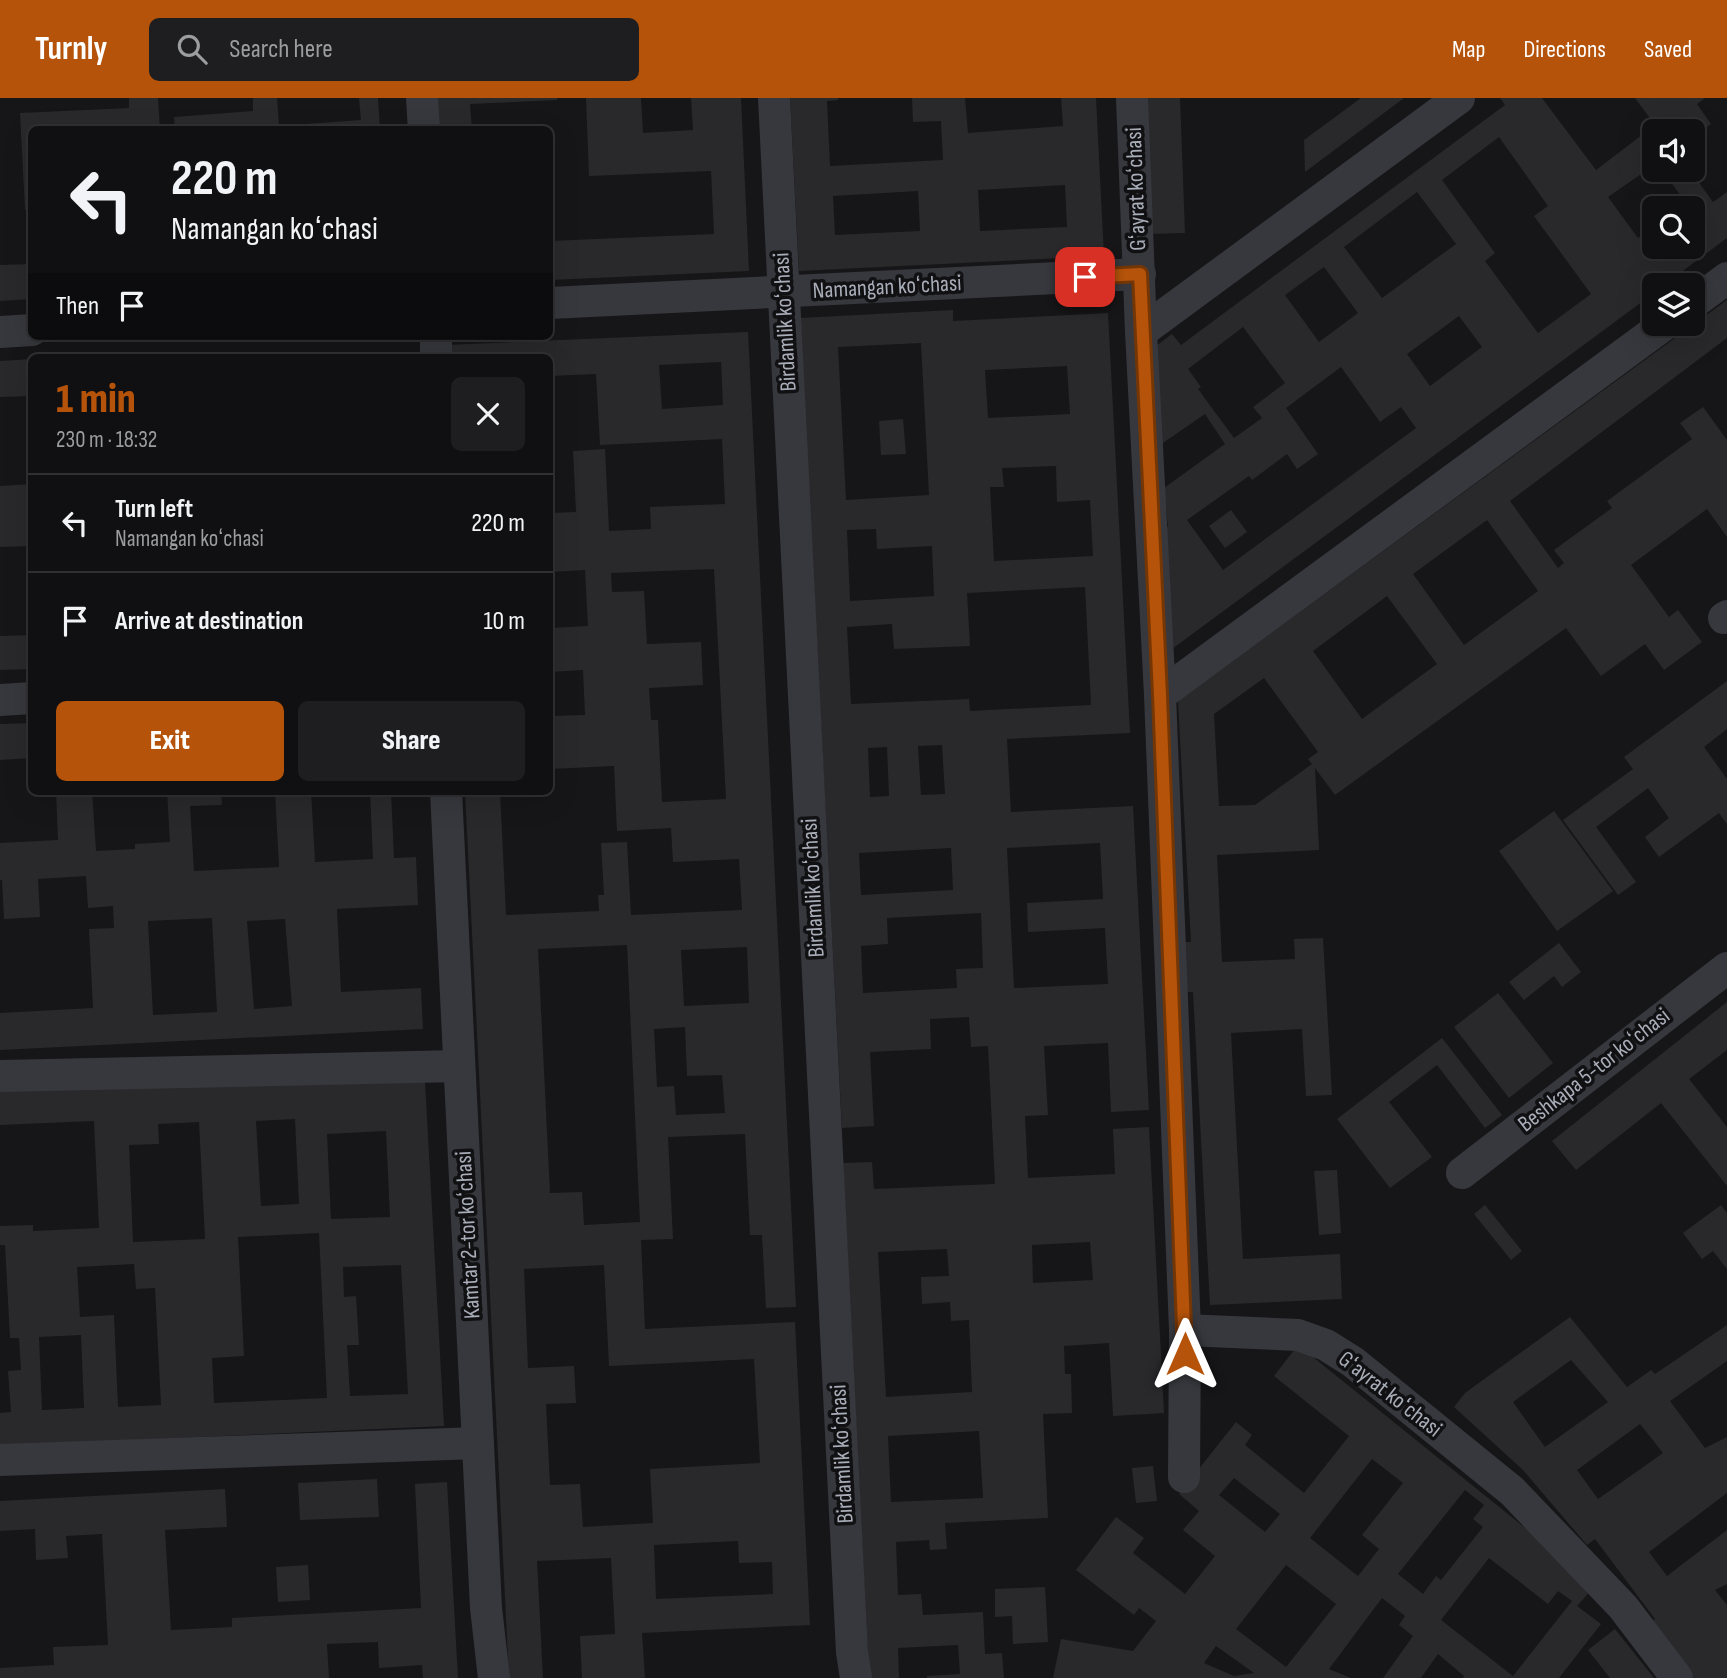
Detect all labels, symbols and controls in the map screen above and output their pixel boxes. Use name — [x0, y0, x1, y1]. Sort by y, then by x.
search box — [149, 18, 639, 81]
text: Turnly — [35, 29, 107, 69]
icon: search — [173, 30, 211, 68]
text: Search here — [229, 34, 333, 65]
text: Map — [1452, 35, 1485, 64]
text: Directions — [1523, 35, 1606, 64]
text: Saved — [1644, 35, 1692, 64]
map controls — [1642, 119, 1705, 336]
button: sound — [1642, 119, 1705, 182]
street label: Gʻayrat koʻchasi — [1120, 127, 1152, 251]
text: 220 m — [171, 150, 277, 209]
icon: left — [56, 154, 147, 245]
button: search — [1642, 196, 1705, 259]
text: Namangan koʻchasi — [171, 210, 378, 249]
pin — [1055, 247, 1115, 307]
street label: Birdamlik koʻchasi — [767, 252, 803, 392]
icon: arrive — [1066, 258, 1104, 296]
street label: Namangan koʻchasi — [812, 269, 962, 305]
button: layers — [1642, 273, 1705, 336]
icon: arrive — [113, 287, 151, 325]
text: Then — [56, 291, 99, 322]
text: 1 min — [56, 374, 136, 425]
button: close — [451, 377, 525, 451]
text: 230 m · 18:32 — [56, 426, 157, 454]
text: Turn left — [115, 494, 193, 525]
icon: left — [56, 504, 94, 542]
text: 220 m — [471, 508, 525, 539]
text: Namangan koʻchasi — [115, 525, 264, 553]
icon: arrive — [56, 602, 94, 640]
text: Arrive at destination — [115, 606, 303, 637]
text: 10 m — [483, 606, 525, 637]
button: Exit — [56, 701, 284, 781]
button: Share — [298, 701, 525, 781]
street label: Birdamlik koʻchasi — [795, 818, 831, 958]
street label: Beshkapa 5-tor koʻchasi — [1512, 1002, 1676, 1138]
street label: Kamtar 2-tor koʻchasi — [450, 1150, 486, 1320]
position arrow — [1148, 1317, 1222, 1391]
street label: Gʻayrat koʻchasi — [1333, 1345, 1447, 1443]
street label: Birdamlik koʻchasi — [824, 1384, 860, 1524]

